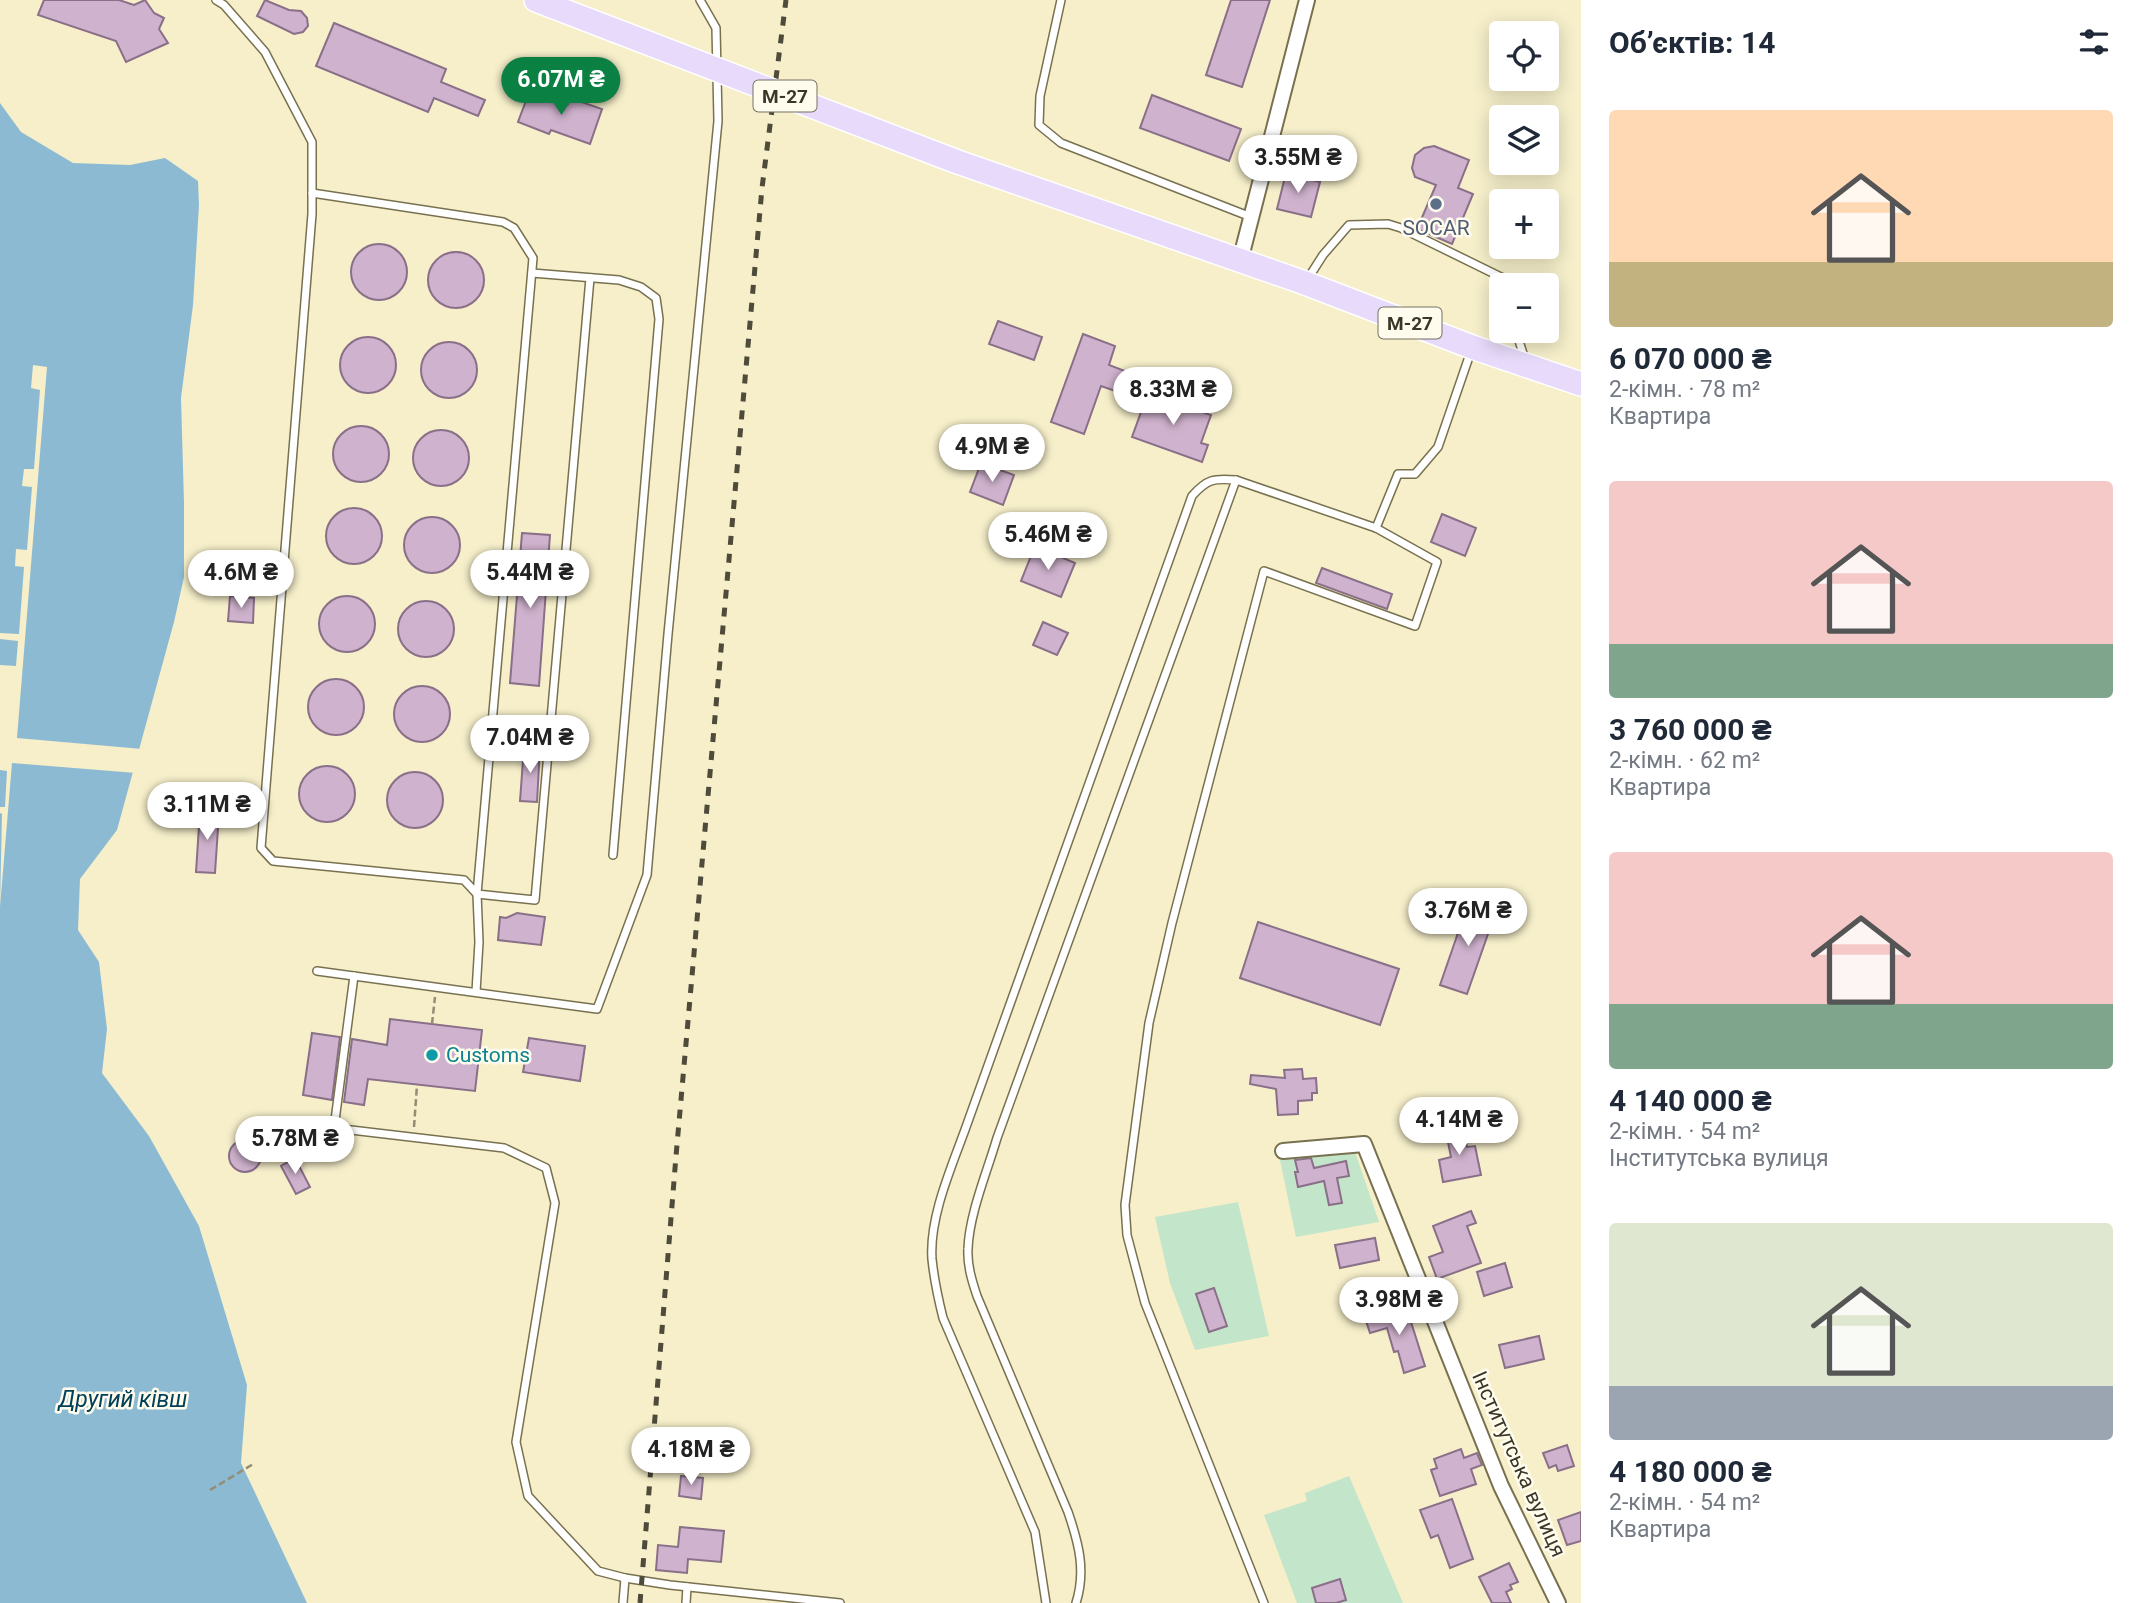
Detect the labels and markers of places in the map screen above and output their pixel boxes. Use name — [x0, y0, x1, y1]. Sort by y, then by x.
pin: 6.07M ₴ — [496, 58, 626, 117]
pin: 3.55M ₴ — [1233, 136, 1363, 195]
marker: SOCAR — [1428, 196, 1444, 212]
place label: SOCAR — [1402, 216, 1470, 240]
pin: 8.33M ₴ — [1108, 368, 1238, 427]
pin: 4.9M ₴ — [935, 424, 1049, 484]
pin: 5.46M ₴ — [983, 512, 1113, 572]
pin: 4.6M ₴ — [184, 550, 298, 610]
pin: 5.44M ₴ — [465, 550, 595, 610]
pin: 7.04M ₴ — [465, 716, 595, 775]
pin: 3.11M ₴ — [142, 782, 272, 842]
pin: 3.76M ₴ — [1403, 888, 1533, 948]
place label: Customs — [446, 1043, 530, 1067]
marker: Customs — [424, 1047, 440, 1063]
pin: 4.14M ₴ — [1394, 1098, 1524, 1157]
pin: 5.78M ₴ — [230, 1116, 360, 1176]
pin: 3.98M ₴ — [1334, 1278, 1464, 1337]
pin: 4.18M ₴ — [626, 1428, 756, 1487]

